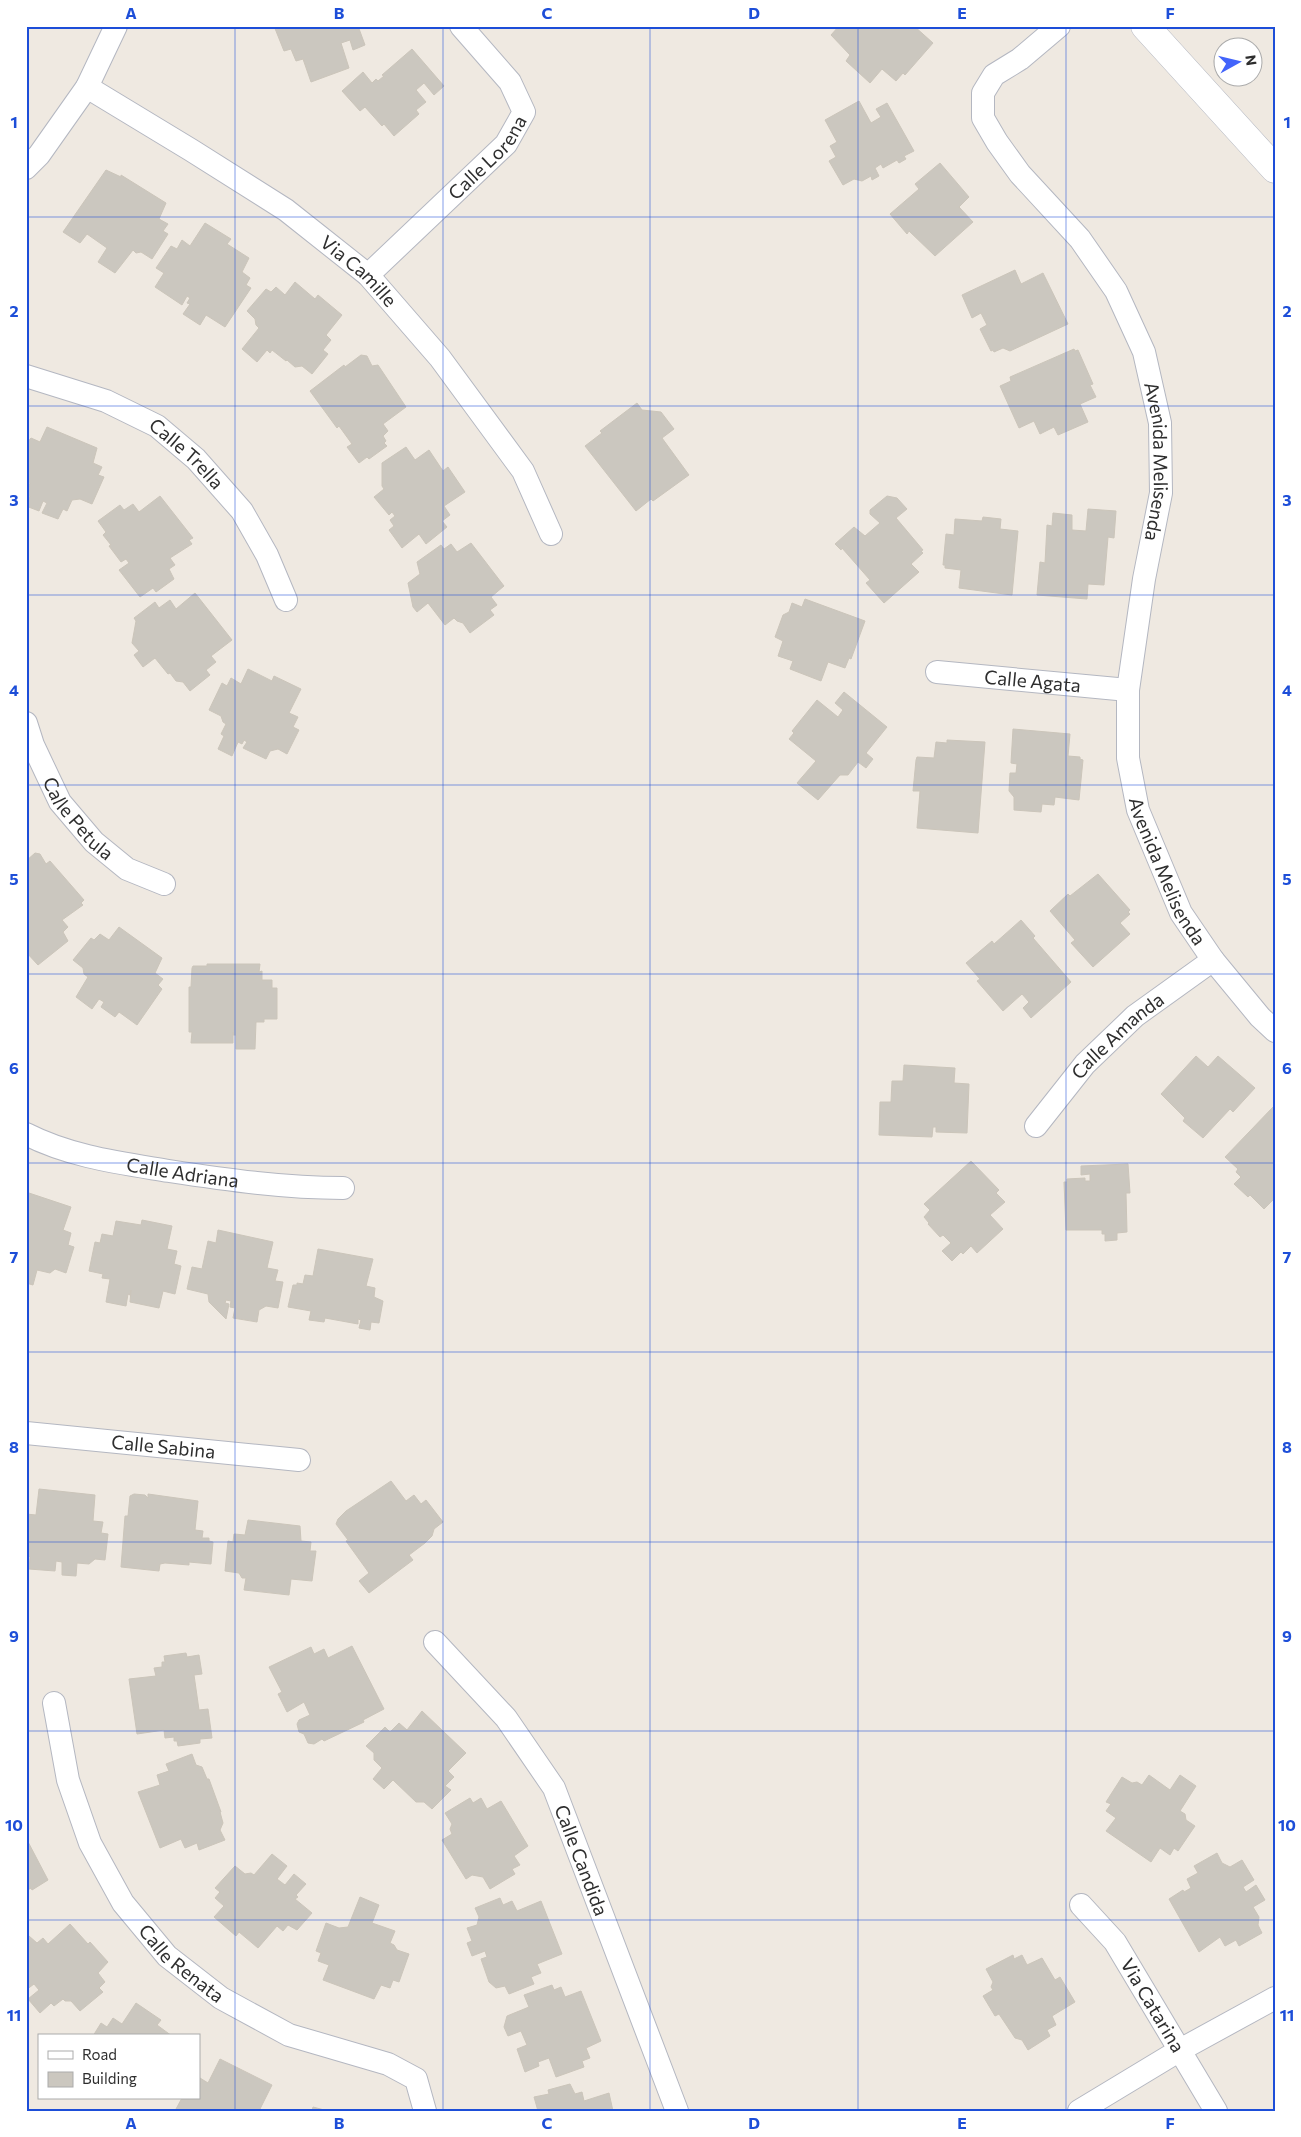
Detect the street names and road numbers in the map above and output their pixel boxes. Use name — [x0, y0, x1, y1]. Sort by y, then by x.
street label: Calle Lorena — [443, 111, 531, 204]
street label: Via Camille — [316, 230, 402, 311]
street label: Avenida Melisenda — [1140, 380, 1173, 543]
street label: Calle Trella — [145, 413, 229, 493]
street label: Calle Agata — [983, 665, 1082, 697]
street label: Calle Petula — [39, 773, 118, 864]
street label: Avenida Melisenda — [1125, 795, 1211, 949]
street label: Calle Amanda — [1066, 987, 1168, 1083]
street label: Calle Adriana — [125, 1152, 240, 1192]
street label: Calle Sabina — [110, 1430, 216, 1463]
street label: Calle Candida — [550, 1801, 613, 1919]
street label: Calle Renata — [134, 1919, 229, 2007]
street label: Via Catarina — [1116, 1954, 1190, 2056]

